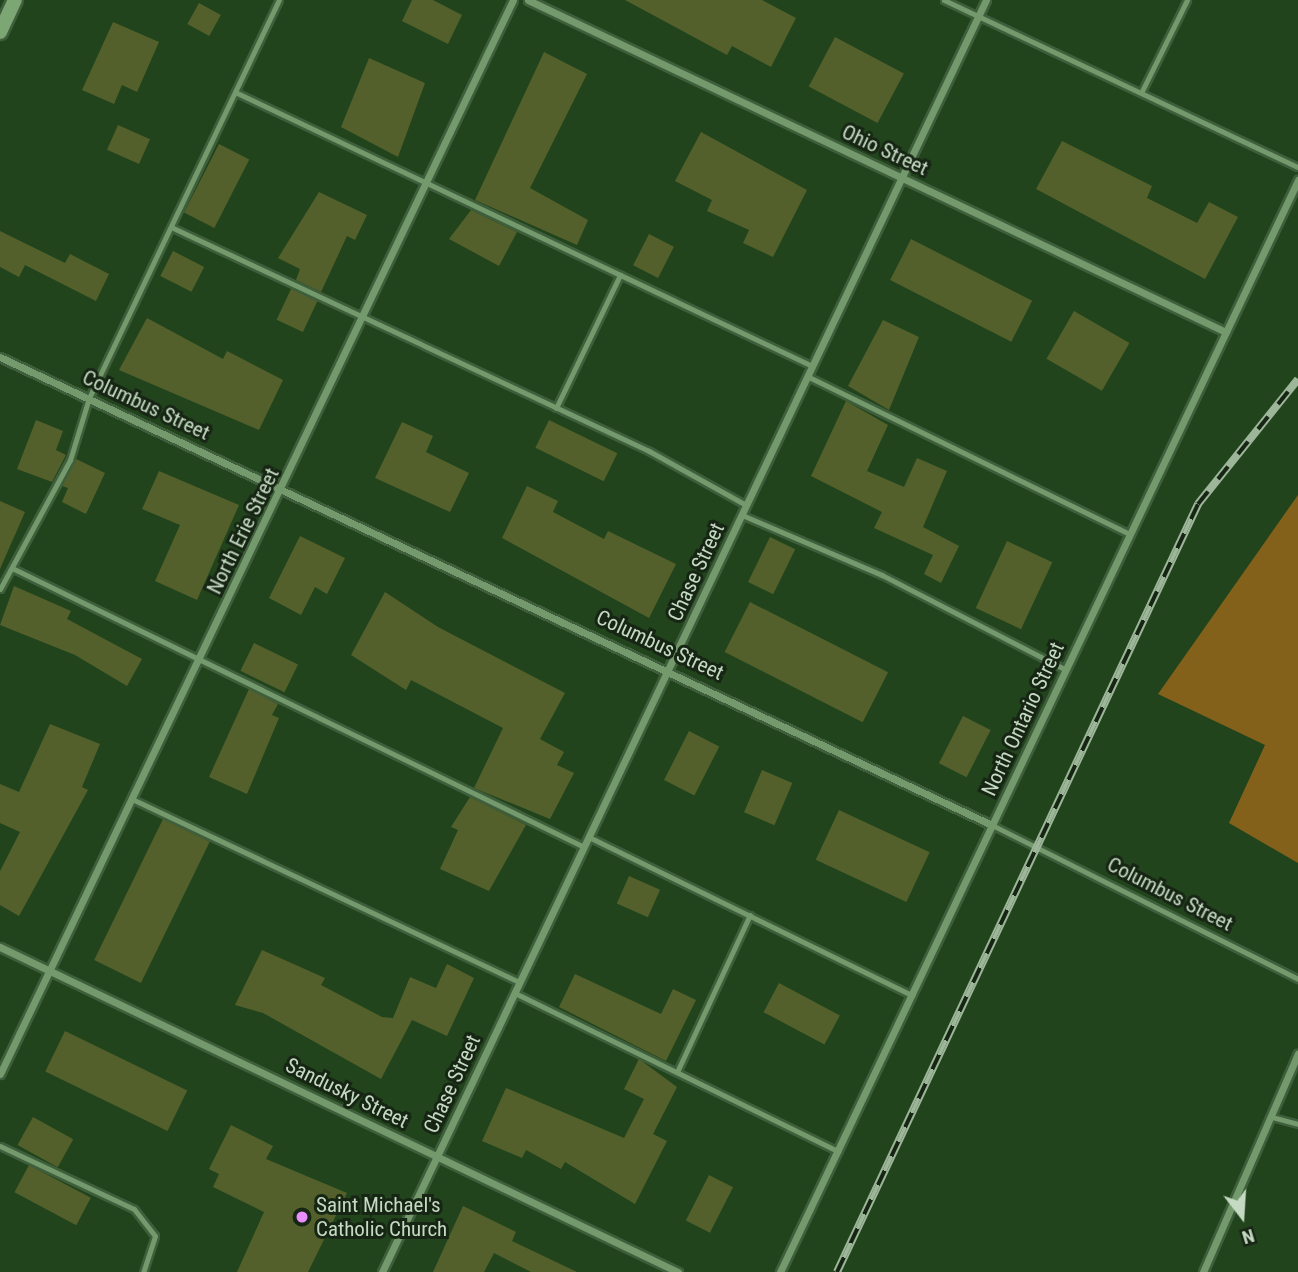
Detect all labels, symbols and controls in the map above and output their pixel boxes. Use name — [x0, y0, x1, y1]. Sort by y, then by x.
street label: Ohio Street — [838, 119, 932, 181]
street label: Columbus Street — [78, 365, 214, 445]
street label: North Erie Street — [202, 464, 284, 598]
street label: Chase Street — [662, 519, 730, 625]
street label: Columbus Street — [592, 605, 728, 685]
street label: North Ontario Street — [976, 638, 1070, 800]
street label: Columbus Street — [1103, 852, 1237, 936]
street label: Chase Street — [418, 1031, 486, 1137]
street label: Sandusky Street — [281, 1052, 413, 1134]
north arrow — [1207, 1181, 1277, 1251]
place label: Saint Michael's Catholic Church — [316, 1192, 447, 1242]
marker: Saint Michael's Catholic Church — [294, 1209, 310, 1225]
text: N — [1239, 1224, 1257, 1249]

